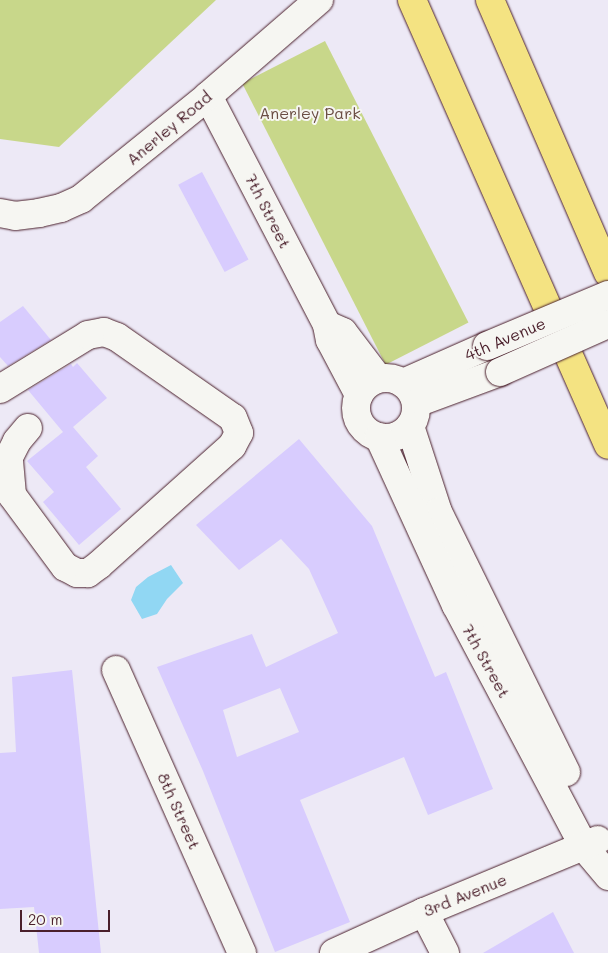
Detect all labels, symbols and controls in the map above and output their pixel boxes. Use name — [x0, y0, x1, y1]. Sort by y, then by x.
street label: Anerley Road — [123, 87, 215, 169]
park label: Anerley Park — [259, 103, 361, 123]
street label: 7th Street — [241, 171, 295, 251]
street label: 4th Avenue — [462, 313, 548, 365]
street label: 7th Street — [458, 621, 514, 701]
street label: 8th Street — [154, 770, 204, 852]
street label: 3rd Avenue — [421, 870, 509, 920]
scale bar — [22, 900, 112, 932]
text: 20 m — [28, 909, 62, 929]

